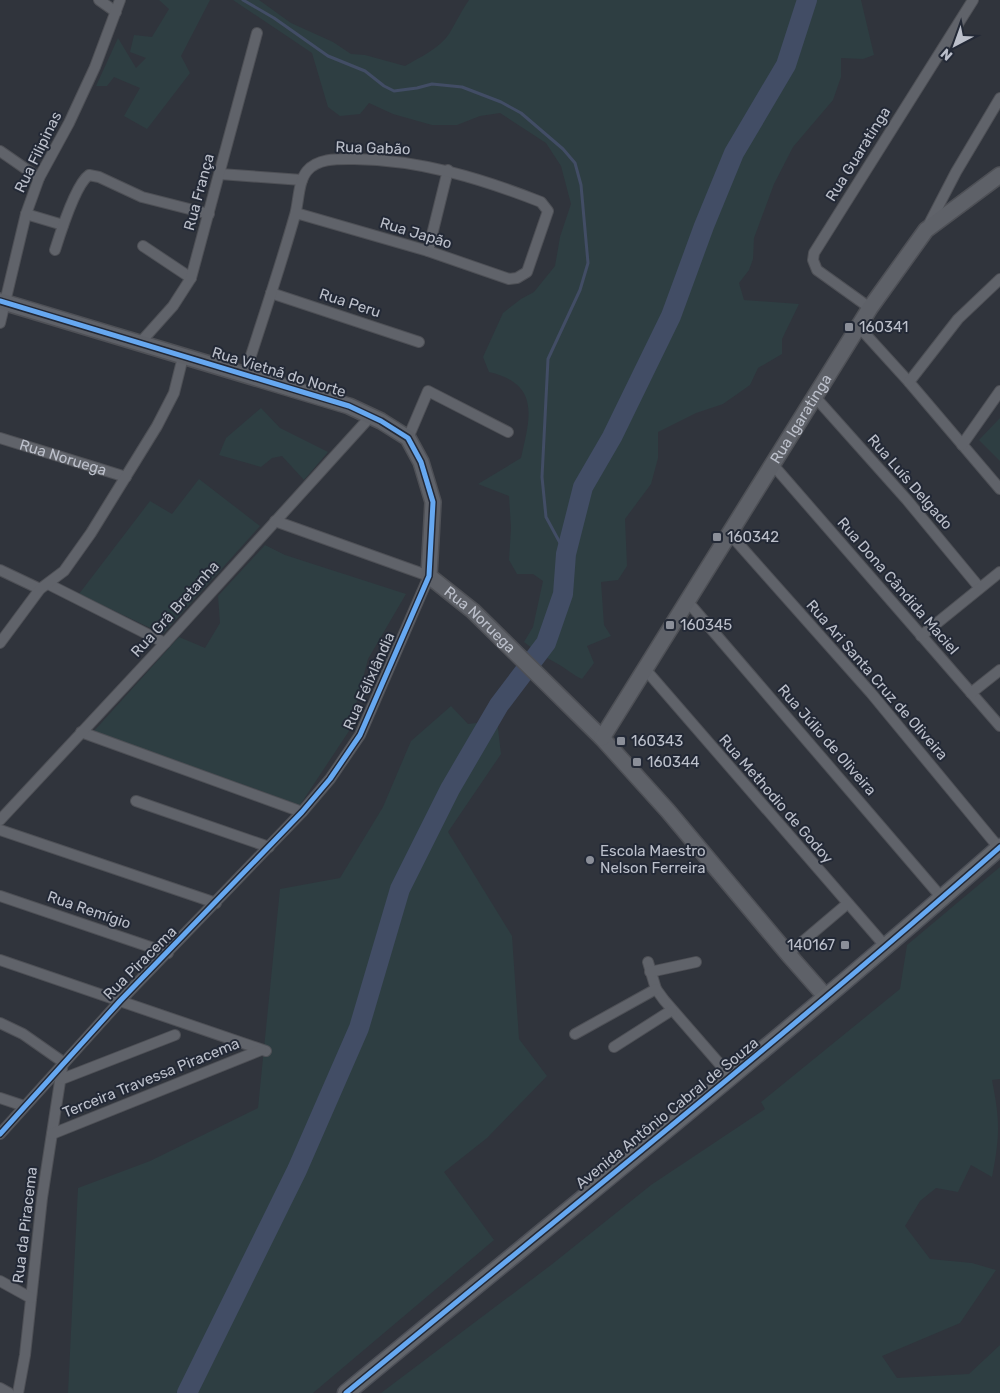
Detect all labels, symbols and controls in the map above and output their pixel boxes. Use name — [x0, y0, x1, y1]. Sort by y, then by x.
north arrow — [930, 20, 980, 70]
text: N — [937, 45, 956, 64]
street label: Rua Guaratinga — [822, 103, 894, 205]
street label: Rua Filipinas — [11, 108, 66, 196]
street label: Rua Gabão — [335, 138, 411, 158]
street label: Rua França — [180, 152, 218, 232]
street label: Rua Japão — [378, 214, 454, 252]
street label: Rua Peru — [317, 285, 383, 321]
place label: 160341 — [859, 318, 908, 336]
marker: 160341 — [843, 321, 855, 333]
street label: Rua Vietnã do Norte — [210, 343, 348, 401]
street label: Rua Igaratinga — [766, 371, 835, 467]
street label: Rua Luís Delgado — [864, 431, 956, 533]
street label: Rua Noruega — [17, 436, 109, 479]
street label: Rua Dona Cândida Maciel — [834, 514, 962, 658]
place label: 160342 — [727, 528, 779, 546]
marker: 160342 — [711, 531, 723, 543]
street label: Rua Grã Bretanha — [127, 557, 223, 661]
street label: Rua Noruega — [441, 583, 519, 657]
street label: Rua Ari Santa Cruz de Oliveira — [803, 596, 951, 764]
place label: 160345 — [680, 616, 732, 634]
marker: 160345 — [664, 619, 676, 631]
street label: Rua Félixlândia — [339, 629, 399, 733]
street label: Rua Júlio de Oliveira — [774, 681, 880, 799]
street label: Rua Methodio de Godoy — [715, 731, 837, 867]
place label: 160343 — [631, 732, 683, 750]
marker: 160343 — [615, 735, 627, 747]
place label: 160344 — [647, 753, 700, 771]
marker: 160344 — [631, 756, 643, 768]
place label: Escola Maestro Nelson Ferreira — [600, 842, 706, 877]
marker: Escola Maestro Nelson Ferreira — [584, 854, 596, 866]
street label: Rua Remígio — [45, 887, 133, 933]
street label: Rua Piracema — [100, 923, 180, 1003]
place label: 140167 — [787, 936, 835, 954]
marker: 140167 — [839, 939, 851, 951]
street label: Terceira Travessa Piracema — [60, 1034, 242, 1122]
street label: Avenida Antônio Cabral de Souza — [572, 1034, 762, 1192]
street label: Rua da Piracema — [9, 1166, 41, 1284]

